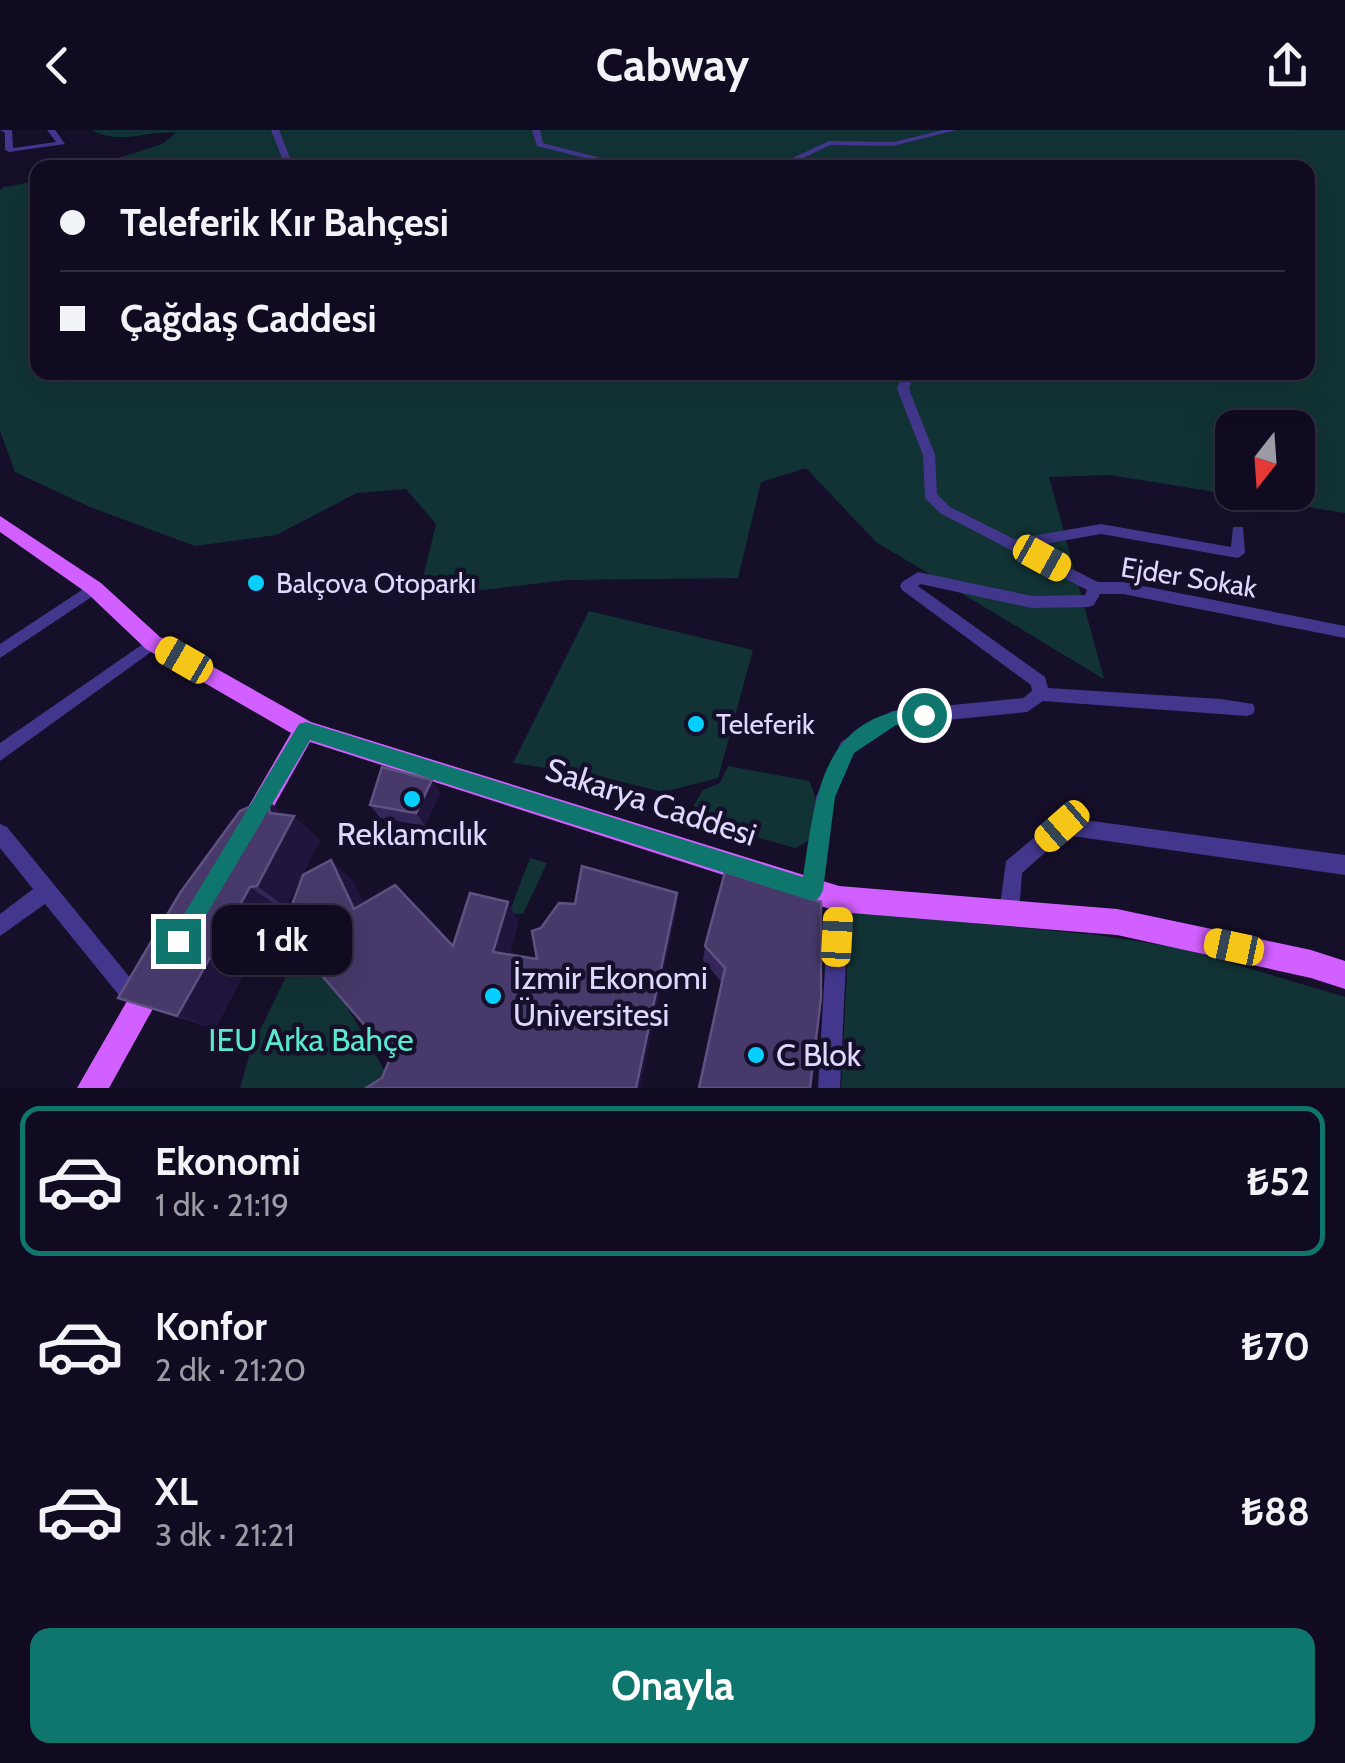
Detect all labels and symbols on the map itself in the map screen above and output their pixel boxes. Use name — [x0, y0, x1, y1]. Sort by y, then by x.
north arrow — [1215, 410, 1315, 510]
car — [1008, 530, 1076, 586]
street label: Ejder Sokak — [1119, 549, 1260, 605]
place label: Balçova Otoparkı — [276, 566, 476, 600]
marker: Balçova Otoparkı — [245, 572, 267, 594]
car — [151, 632, 217, 688]
route start — [902, 693, 947, 738]
place label: Teleferik — [716, 707, 815, 741]
marker: Teleferik — [685, 713, 707, 735]
street label: Sakarya Caddesi — [541, 749, 761, 854]
marker: Reklamcılık — [401, 788, 423, 810]
car — [1030, 795, 1094, 857]
place label: Reklamcılık — [337, 814, 488, 853]
callout: 1 dk — [213, 906, 353, 976]
car — [820, 906, 854, 968]
route end — [156, 919, 201, 964]
car — [1202, 926, 1266, 968]
place label: İzmir Ekonomi Üniversitesi — [513, 958, 708, 1034]
marker: İzmir Ekonomi Üniversitesi — [482, 985, 504, 1007]
park label: IEU Arka Bahçe — [208, 1020, 414, 1059]
place label: C Blok — [776, 1035, 862, 1074]
marker: C Blok — [745, 1044, 767, 1066]

